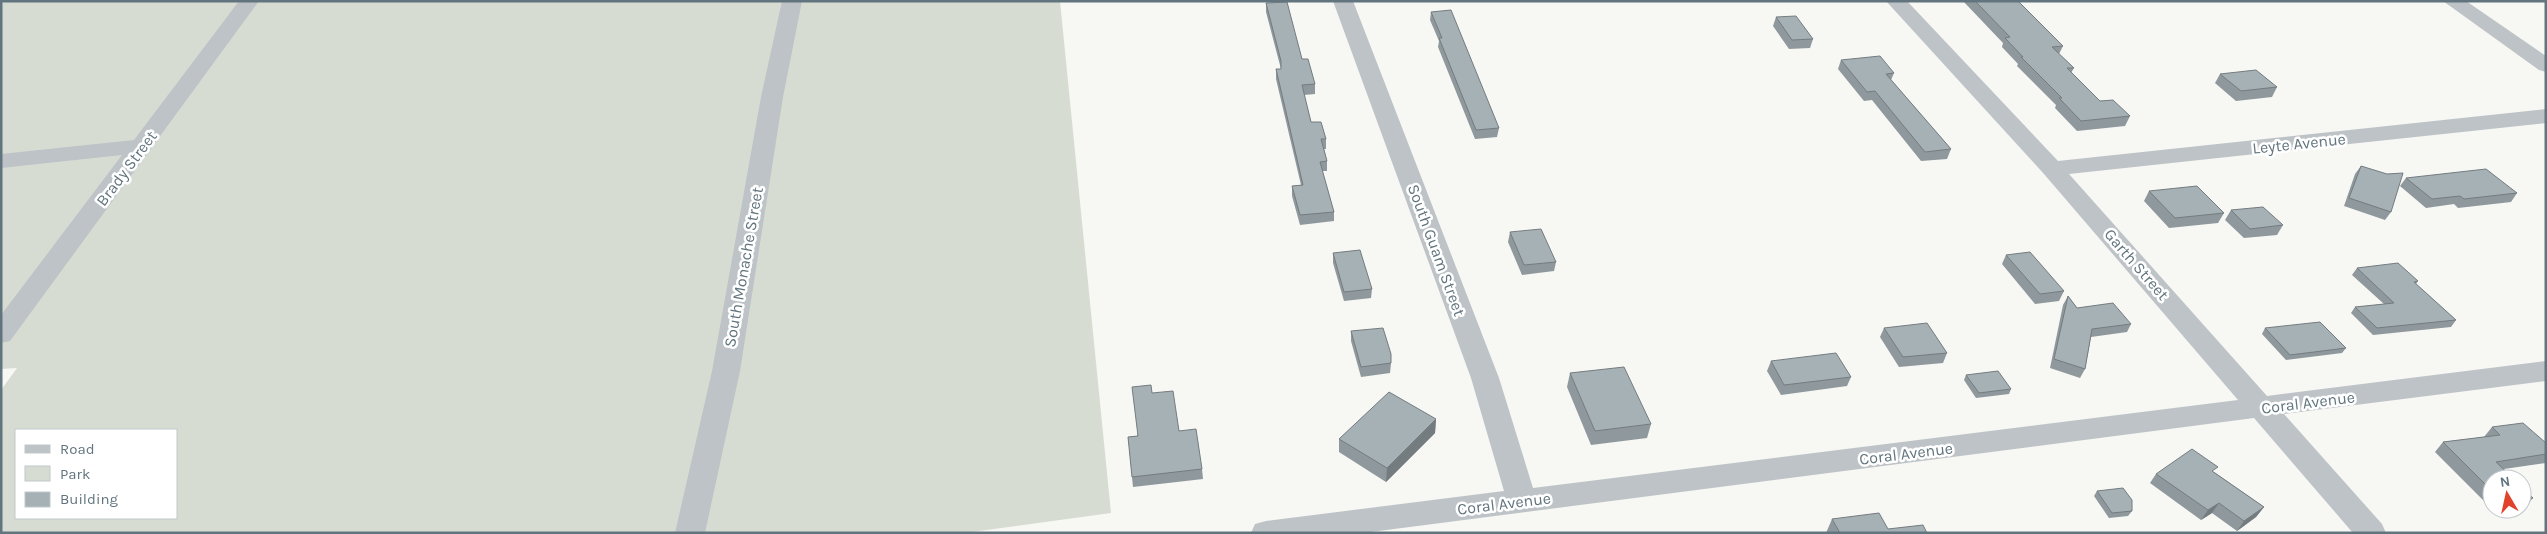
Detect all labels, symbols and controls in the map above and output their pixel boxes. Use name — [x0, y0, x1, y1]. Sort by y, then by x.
street label: Brady Street — [92, 127, 161, 210]
street label: Leyte Avenue — [2251, 129, 2347, 158]
street label: South Guam Street — [1404, 182, 1469, 319]
street label: South Monache Street — [720, 186, 767, 349]
street label: Garth Street — [2100, 225, 2173, 304]
street label: Coral Avenue — [2260, 387, 2356, 418]
legend — [15, 429, 178, 519]
street label: Coral Avenue — [1858, 438, 1954, 469]
text: Road — [60, 440, 95, 458]
text: Park — [60, 465, 90, 483]
north arrow — [2482, 469, 2532, 519]
text: N — [2499, 472, 2511, 491]
street label: Coral Avenue — [1456, 488, 1552, 519]
text: Building — [60, 490, 118, 508]

